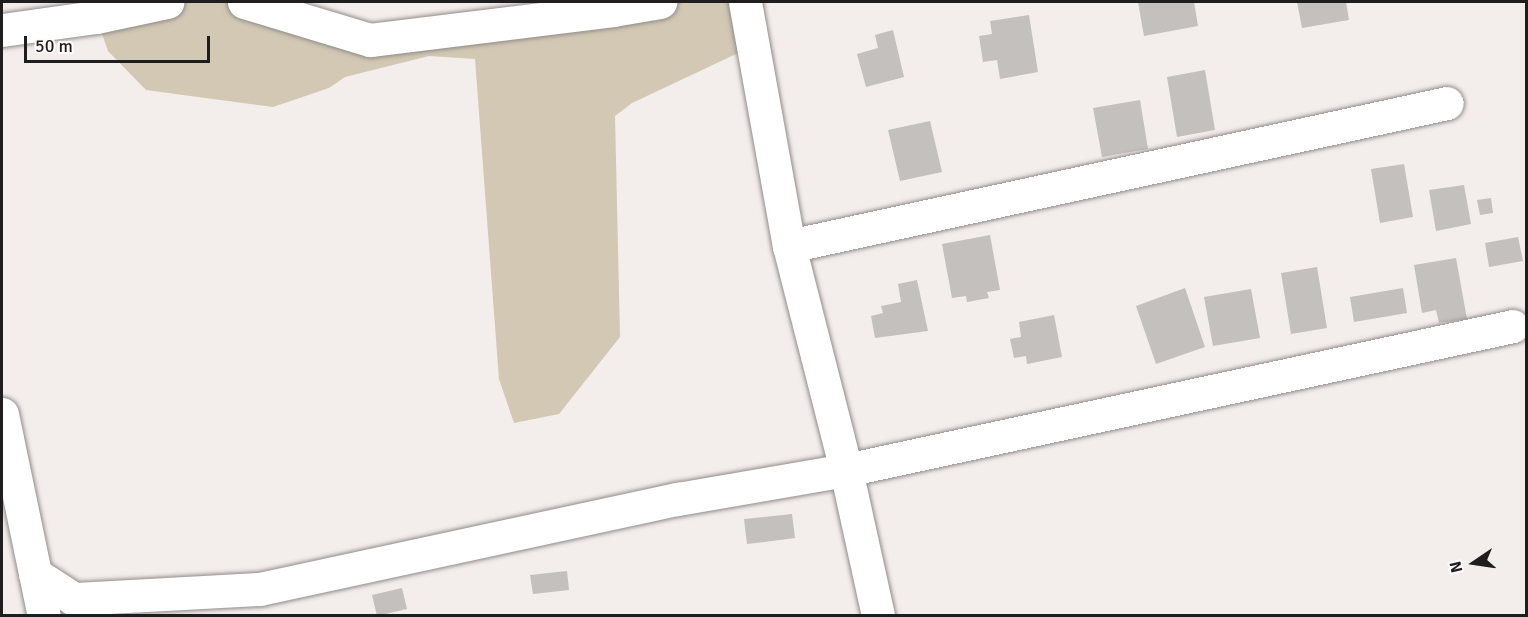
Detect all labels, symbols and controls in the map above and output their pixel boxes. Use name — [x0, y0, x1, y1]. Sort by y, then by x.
scale bar — [27, 24, 213, 62]
text: 50 m — [35, 35, 73, 57]
north arrow — [1444, 533, 1504, 593]
text: N — [1445, 559, 1467, 575]

